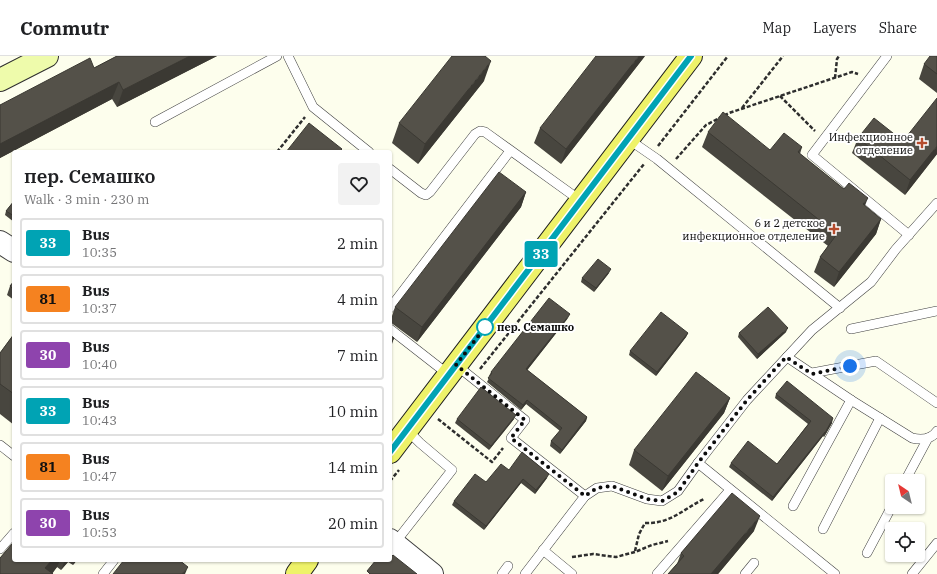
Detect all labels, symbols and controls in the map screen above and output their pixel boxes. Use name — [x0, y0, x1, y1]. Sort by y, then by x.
text: Commutr — [20, 16, 109, 40]
text: Map — [763, 19, 791, 37]
text: Layers — [813, 19, 857, 37]
text: Share — [879, 19, 917, 37]
place label: Инфекционное отделение — [829, 130, 913, 157]
marker: Инфекционное отделение — [916, 137, 928, 149]
button: heart — [338, 163, 380, 205]
text: пер. Семашко — [24, 164, 156, 188]
text: Walk · 3 min · 230 m — [24, 191, 149, 208]
place label: 6 и 2 детское инфекционное отделение — [682, 216, 825, 243]
marker: 6 и 2 детское инфекционное отделение — [828, 223, 840, 235]
text: Bus — [82, 225, 110, 244]
text: 33 — [40, 234, 56, 252]
text: 2 min — [337, 234, 378, 253]
line badge: 33 — [523, 241, 559, 267]
text: 10:35 — [82, 244, 117, 261]
text: 33 — [533, 245, 549, 263]
text: Bus — [82, 281, 110, 300]
text: 81 — [40, 290, 56, 308]
text: 4 min — [337, 290, 378, 309]
text: 10:37 — [82, 300, 117, 317]
marker: пер. Семашко — [476, 318, 494, 336]
place label: пер. Семашко — [497, 320, 574, 334]
text: Bus — [82, 337, 110, 356]
text: 30 — [40, 346, 56, 364]
text: 7 min — [337, 346, 378, 365]
text: 10:40 — [82, 356, 117, 373]
your location — [840, 356, 860, 376]
text: Bus — [82, 393, 110, 412]
text: 33 — [40, 402, 56, 420]
text: 10 min — [328, 402, 378, 421]
text: 10:43 — [82, 412, 117, 429]
text: Bus — [82, 449, 110, 468]
text: 81 — [40, 458, 56, 476]
text: 14 min — [328, 458, 378, 477]
text: 10:47 — [82, 468, 117, 485]
north arrow — [885, 474, 925, 514]
map controls — [885, 474, 925, 562]
text: Bus — [82, 505, 110, 524]
text: 30 — [40, 514, 56, 532]
text: 20 min — [328, 514, 378, 533]
button: locate — [885, 522, 925, 562]
text: 10:53 — [82, 524, 117, 541]

